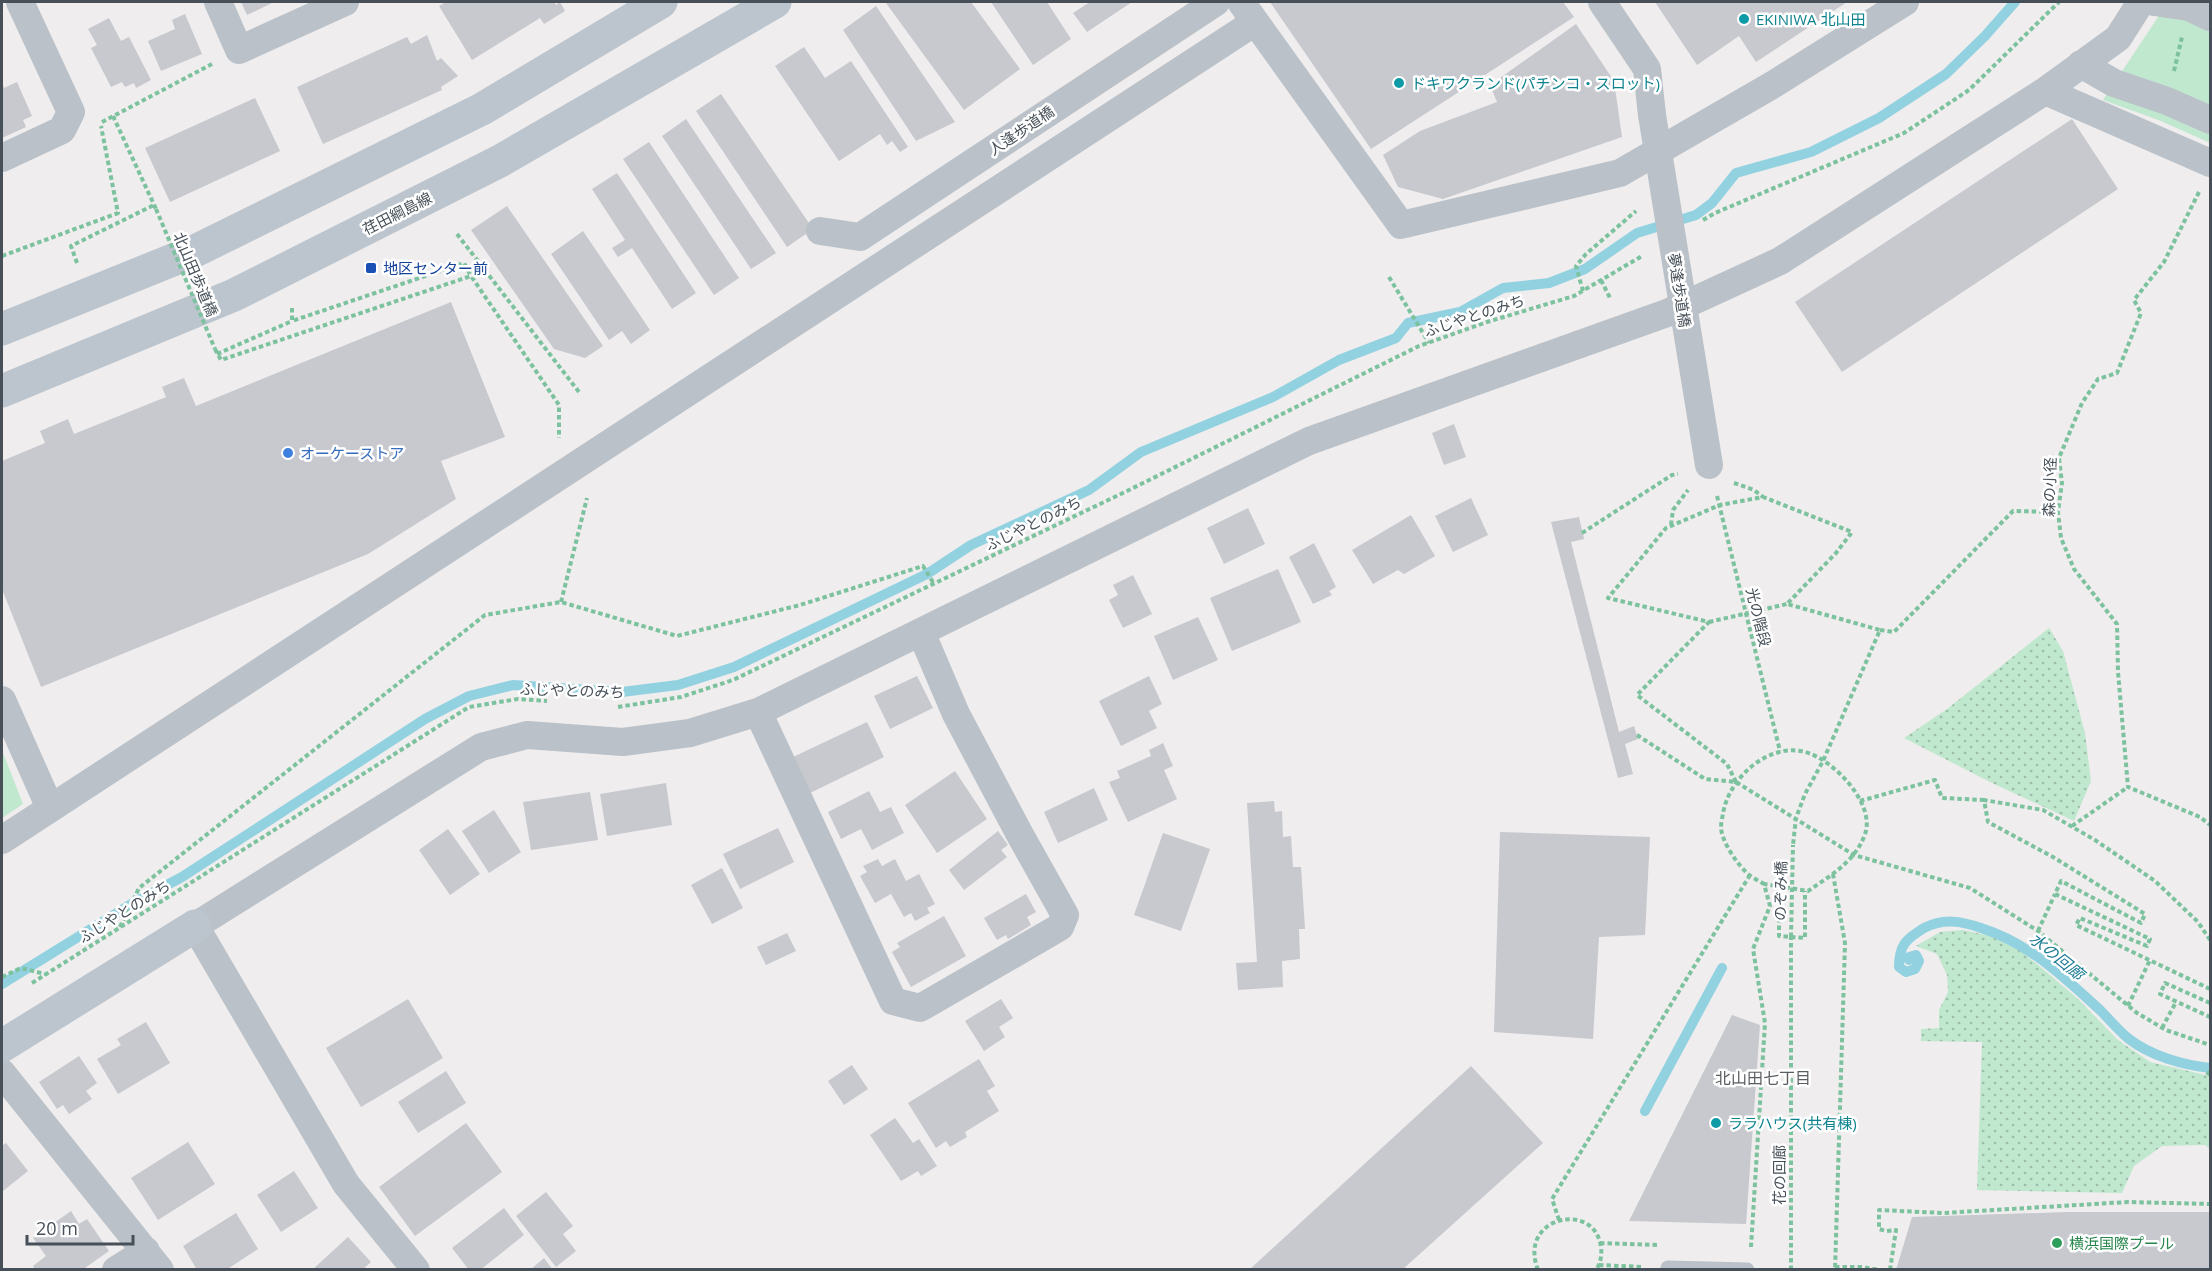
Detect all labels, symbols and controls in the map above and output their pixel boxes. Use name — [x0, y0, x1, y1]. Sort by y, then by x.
place label: EKINIWA 北山田 — [1756, 9, 1865, 29]
marker: EKINIWA 北山田 — [1737, 12, 1751, 26]
place label: ドキワクランド(パチンコ・スロット) — [1411, 73, 1660, 93]
marker: ドキワクランド(パチンコ・スロット) — [1392, 76, 1406, 90]
street label: 人逢歩道橋 — [984, 101, 1058, 159]
street label: 荏田綱島線 — [359, 187, 435, 239]
street label: 北山田歩道橋 — [169, 229, 223, 319]
street label: 夢逢歩道橋 — [1664, 251, 1696, 329]
place label: 地区センター前 — [383, 258, 488, 278]
marker: 地区センター前 — [364, 261, 378, 275]
street label: ふじやとのみち — [1421, 289, 1527, 341]
place label: オーケーストア — [300, 443, 404, 463]
marker: オーケーストア — [281, 446, 295, 460]
street label: 森の小径 — [2038, 457, 2060, 517]
street label: ふじやとのみち — [981, 491, 1085, 555]
street label: 光の階段 — [1742, 585, 1776, 649]
street label: ふじやとのみち — [519, 678, 625, 702]
street label: のぞみ橋 — [1769, 861, 1791, 921]
street label: ふじやとのみち — [74, 875, 174, 947]
water label: 水の回廊 — [2025, 927, 2091, 987]
district label: 北山田七丁目 — [1715, 1067, 1811, 1089]
place label: ララハウス(共有棟) — [1728, 1113, 1857, 1133]
marker: ララハウス(共有棟) — [1709, 1116, 1723, 1130]
street label: 花の回廊 — [1769, 1145, 1789, 1205]
scale bar — [27, 1208, 134, 1246]
text: 20 m — [36, 1216, 78, 1240]
place label: 横浜国際プール — [2069, 1233, 2174, 1253]
marker: 横浜国際プール — [2050, 1236, 2064, 1250]

